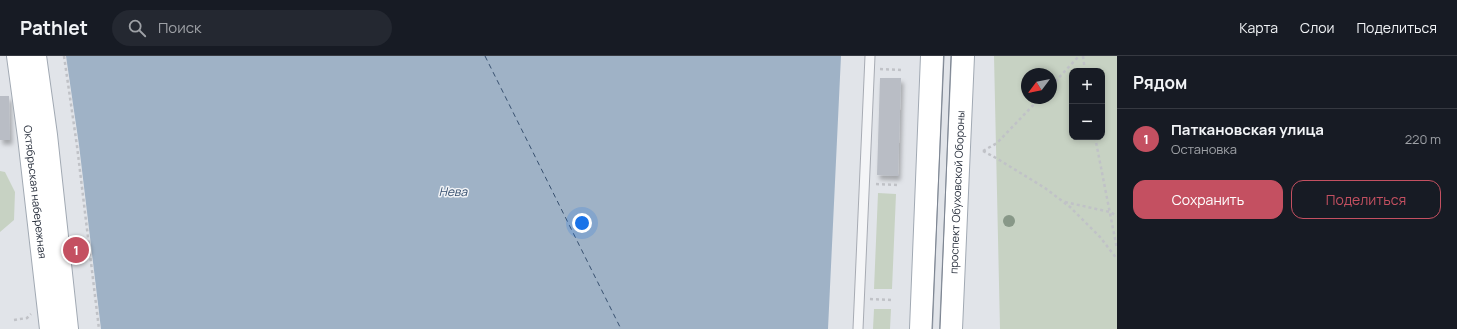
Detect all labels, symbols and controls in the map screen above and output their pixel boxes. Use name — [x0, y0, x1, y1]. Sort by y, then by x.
search box — [112, 10, 392, 46]
text: Pathlet — [20, 15, 88, 41]
icon: search — [126, 17, 148, 39]
text: Поиск — [158, 17, 201, 38]
text: Карта — [1239, 18, 1278, 37]
text: Слои — [1300, 18, 1334, 37]
text: Поделиться — [1356, 18, 1437, 37]
north arrow — [1021, 68, 1057, 104]
map controls — [1069, 68, 1105, 140]
button: + — [1069, 68, 1105, 104]
text: Рядом — [1133, 71, 1187, 94]
button: − — [1069, 104, 1105, 140]
street label: проспект Обуховской Обороны — [945, 110, 968, 274]
text: Паткановская улица — [1171, 119, 1324, 140]
street label: Октябрьская набережная — [20, 124, 51, 259]
text: 1 — [1143, 130, 1149, 148]
text: 220 m — [1405, 130, 1441, 148]
text: Остановка — [1171, 140, 1237, 158]
button: Сохранить — [1133, 180, 1283, 219]
button: Поделиться — [1291, 180, 1441, 219]
water label: Нева — [439, 183, 468, 200]
your location — [572, 213, 592, 233]
pin: 1 — [63, 235, 89, 265]

